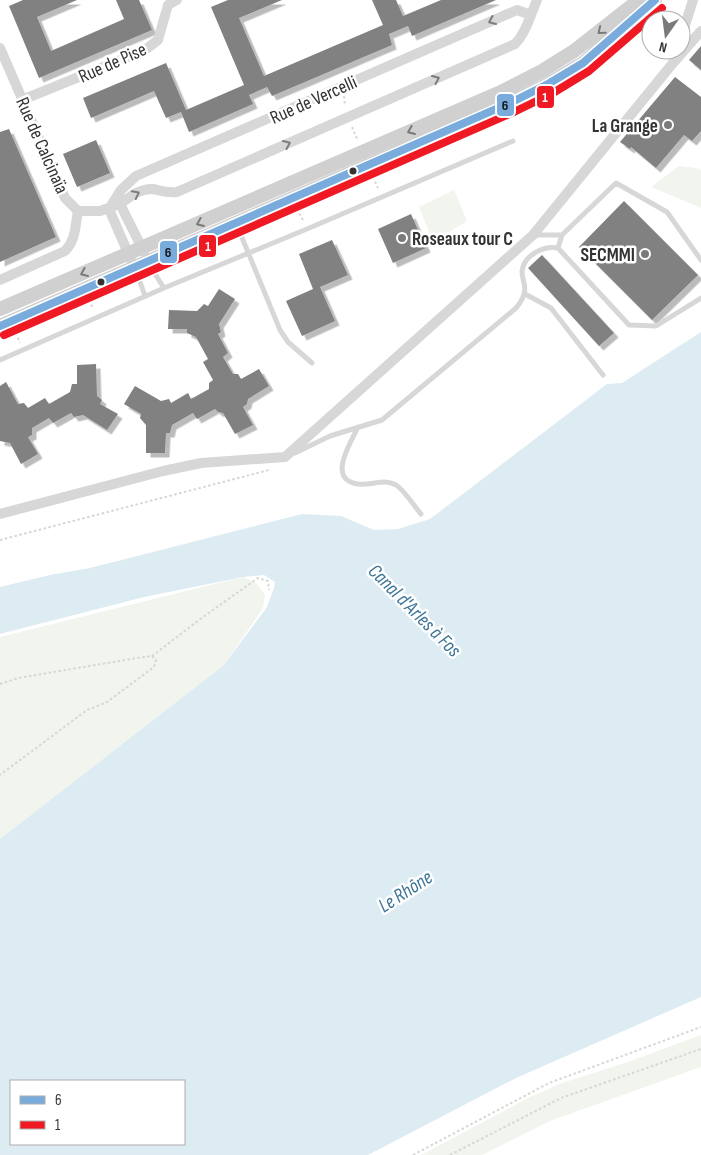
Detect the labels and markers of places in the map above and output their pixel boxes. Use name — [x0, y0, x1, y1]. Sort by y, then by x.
place label: La Grange — [592, 115, 658, 138]
marker: La Grange — [662, 119, 674, 131]
unlabelled marker — [348, 166, 358, 176]
place label: Roseaux tour C — [412, 228, 513, 251]
marker: Roseaux tour C — [396, 232, 408, 244]
place label: SECMMI — [580, 244, 635, 267]
marker: SECMMI — [639, 248, 651, 260]
unlabelled marker — [96, 277, 106, 287]

